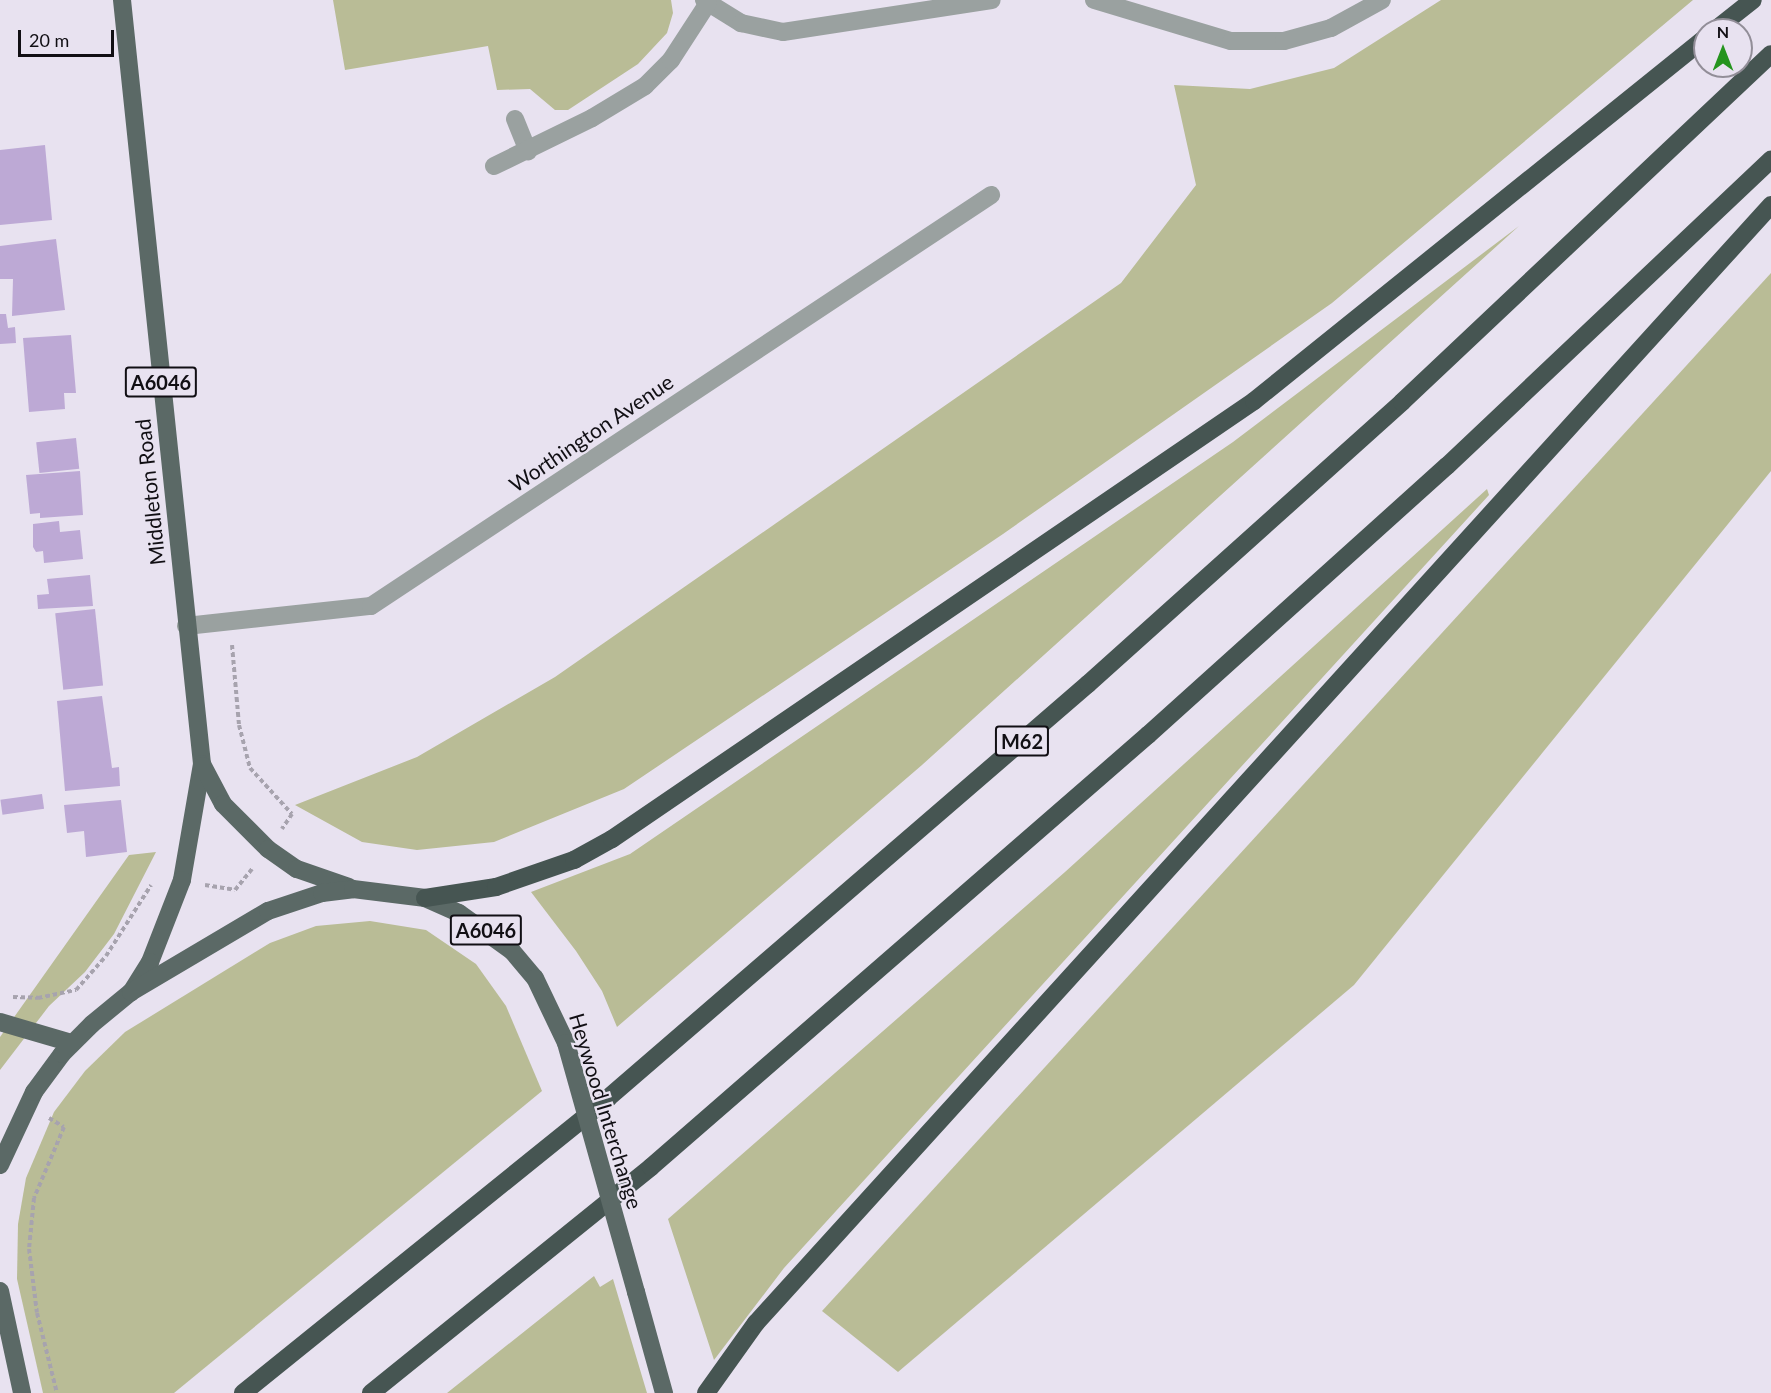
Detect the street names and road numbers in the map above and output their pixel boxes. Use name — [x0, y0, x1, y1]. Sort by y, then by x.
road number: A6046 — [124, 365, 198, 399]
street label: Worthington Avenue — [504, 369, 678, 497]
street label: Middleton Road — [130, 418, 170, 566]
road number: M62 — [994, 724, 1050, 758]
road number: A6046 — [448, 913, 524, 947]
street label: Heywood Interchange — [564, 1010, 648, 1212]

